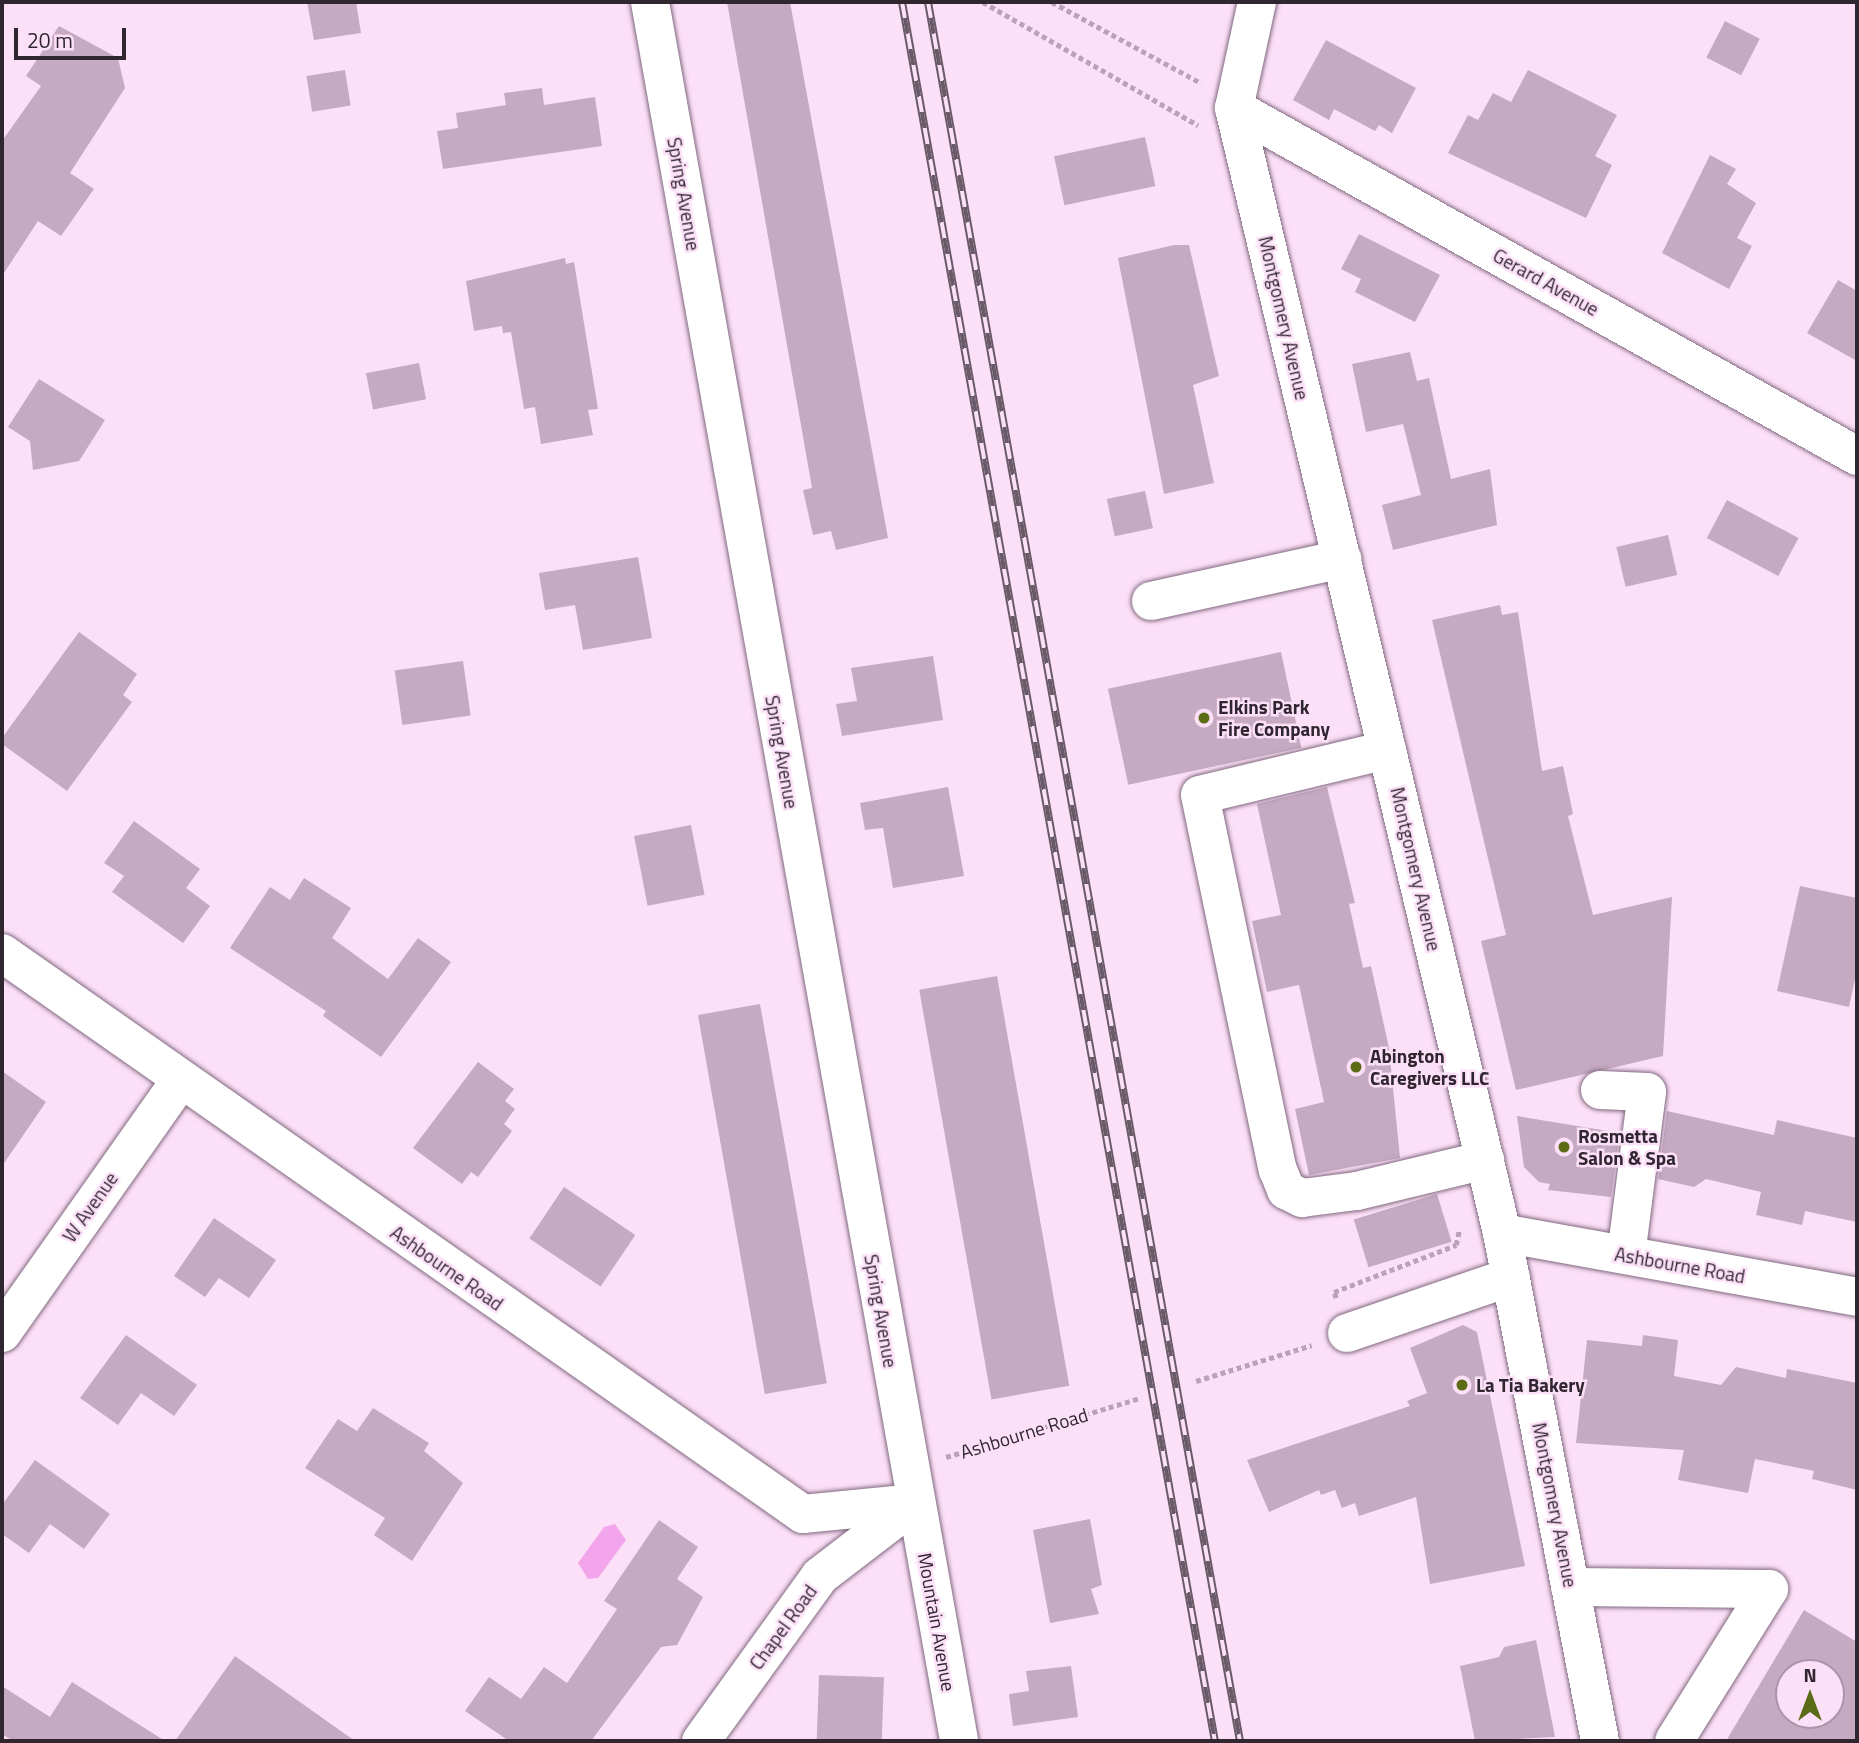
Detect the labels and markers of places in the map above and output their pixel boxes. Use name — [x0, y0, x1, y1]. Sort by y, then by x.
place label: Elkins Park Fire Company — [1218, 696, 1330, 740]
marker: Elkins Park Fire Company — [1196, 710, 1212, 726]
place label: Abington Caregivers LLC — [1370, 1045, 1489, 1089]
marker: Abington Caregivers LLC — [1348, 1059, 1364, 1075]
place label: Rosmetta Salon & Spa — [1578, 1125, 1676, 1169]
marker: Rosmetta Salon & Spa — [1556, 1139, 1572, 1155]
place label: La Tia Bakery — [1476, 1374, 1585, 1396]
marker: La Tia Bakery — [1454, 1377, 1470, 1393]

